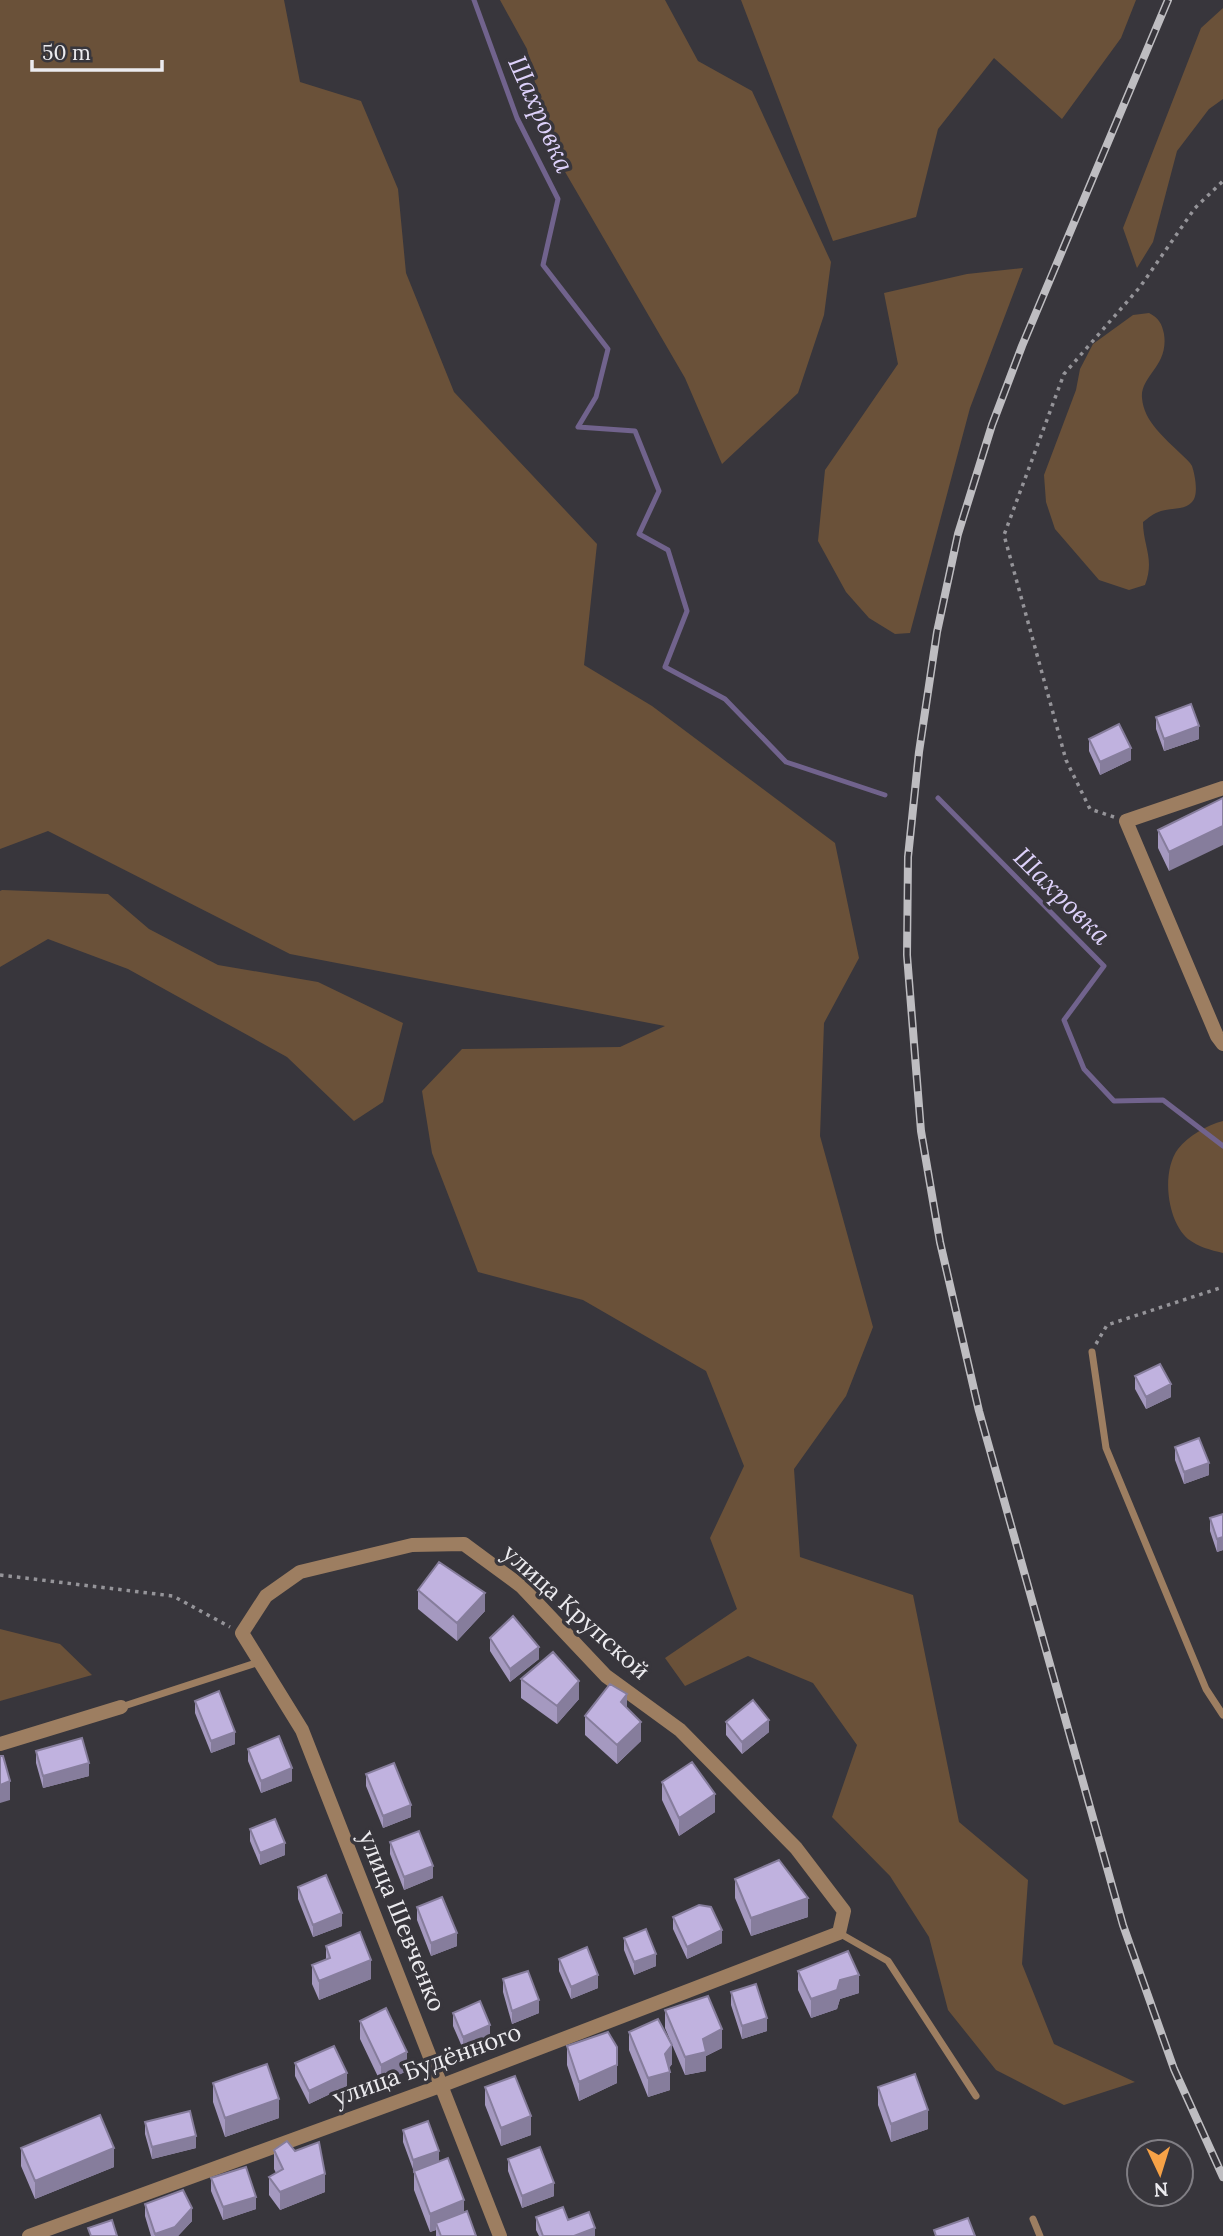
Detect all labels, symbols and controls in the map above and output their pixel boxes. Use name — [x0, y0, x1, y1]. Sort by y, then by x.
scale bar — [32, 28, 161, 72]
text: 50 m — [42, 39, 91, 66]
water label: Шахровка — [501, 50, 582, 178]
water label: Шахровка — [1007, 840, 1118, 952]
street label: улица Крупской — [496, 1537, 657, 1686]
street label: улица Шевченко — [352, 1826, 453, 2016]
street label: улица Будённого — [328, 2016, 525, 2113]
north arrow — [1125, 2138, 1195, 2208]
text: N — [1153, 2177, 1169, 2202]

